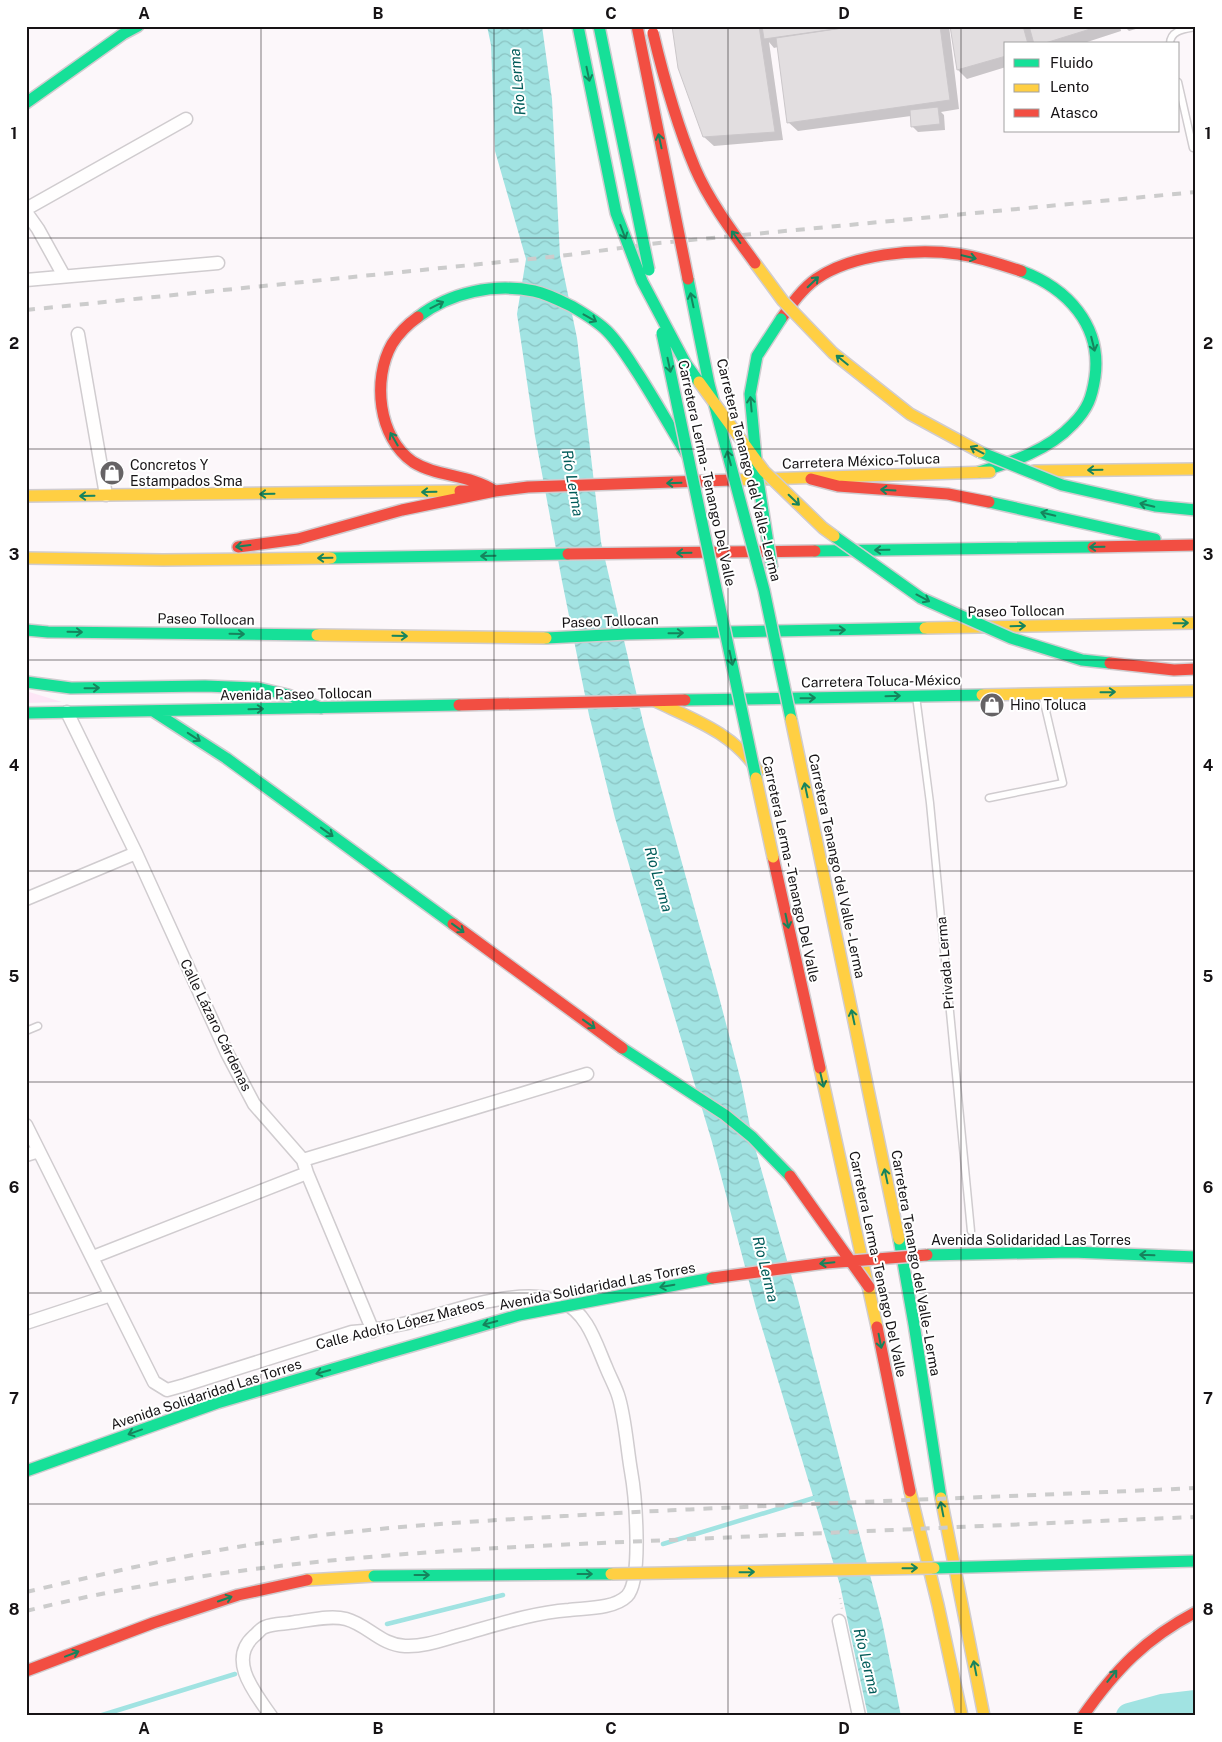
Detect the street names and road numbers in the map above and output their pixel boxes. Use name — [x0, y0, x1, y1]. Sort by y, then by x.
street label: Carretera Tenango del Valle - Lerma — [714, 357, 784, 583]
street label: Carretera Lerma - Tenango Del Valle — [675, 358, 739, 588]
street label: Carretera México-Toluca — [782, 450, 940, 472]
street label: Paseo Tollocan — [967, 602, 1065, 620]
street label: Paseo Tollocan — [157, 610, 255, 628]
street label: Paseo Tollocan — [561, 611, 659, 631]
street label: Carretera Toluca-México — [801, 672, 961, 690]
street label: Avenida Paseo Tollocan — [220, 685, 372, 703]
street label: Carretera Tenango del Valle - Lerma — [805, 752, 869, 980]
street label: Carretera Lerma - Tenango Del Valle — [759, 754, 823, 984]
street label: Privada Lerma — [933, 916, 957, 1010]
street label: Calle Lázaro Cárdenas — [177, 956, 255, 1094]
street label: Carretera Lerma - Tenango Del Valle — [846, 1149, 910, 1379]
street label: Carretera Tenango del Valle - Lerma — [888, 1149, 944, 1377]
street label: Avenida Solidaridad Las Torres — [931, 1232, 1131, 1248]
street label: Avenida Solidaridad Las Torres — [497, 1259, 697, 1313]
street label: Calle Adolfo López Mateos — [314, 1295, 486, 1353]
street label: Avenida Solidaridad Las Torres — [109, 1356, 303, 1432]

